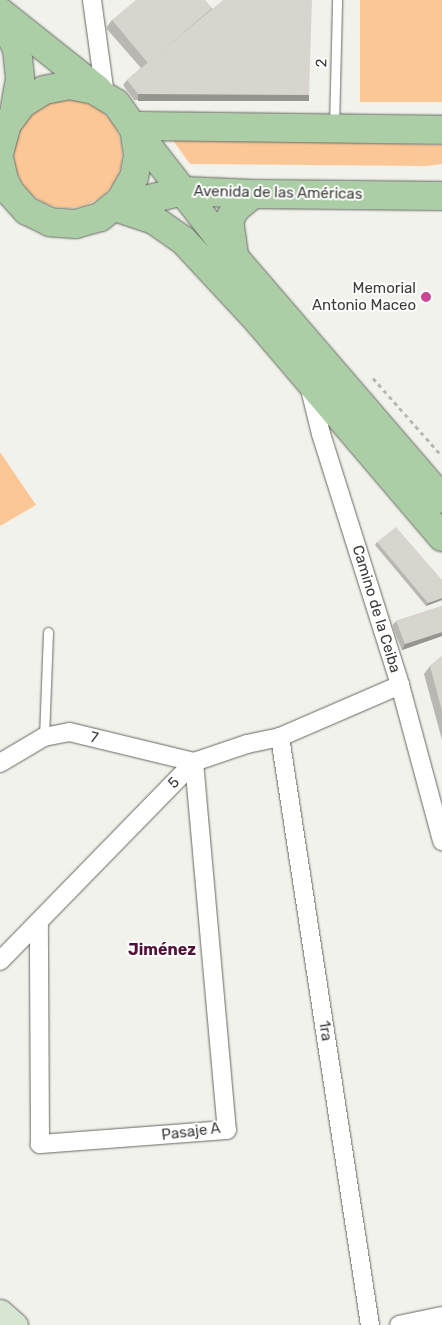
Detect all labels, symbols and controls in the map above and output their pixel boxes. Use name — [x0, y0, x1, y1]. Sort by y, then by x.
street label: 2 — [313, 58, 331, 68]
street label: Avenida de las Américas — [193, 183, 363, 203]
place label: Memorial Antonio Maceo — [312, 279, 416, 314]
marker: Memorial Antonio Maceo — [420, 291, 432, 303]
street label: Camino de la Ceiba — [348, 543, 404, 675]
street label: 7 — [88, 728, 100, 748]
street label: 5 — [164, 774, 184, 792]
district label: Jiménez — [128, 940, 196, 960]
street label: 1ra — [315, 1020, 335, 1042]
street label: Pasaje A — [160, 1119, 222, 1145]

